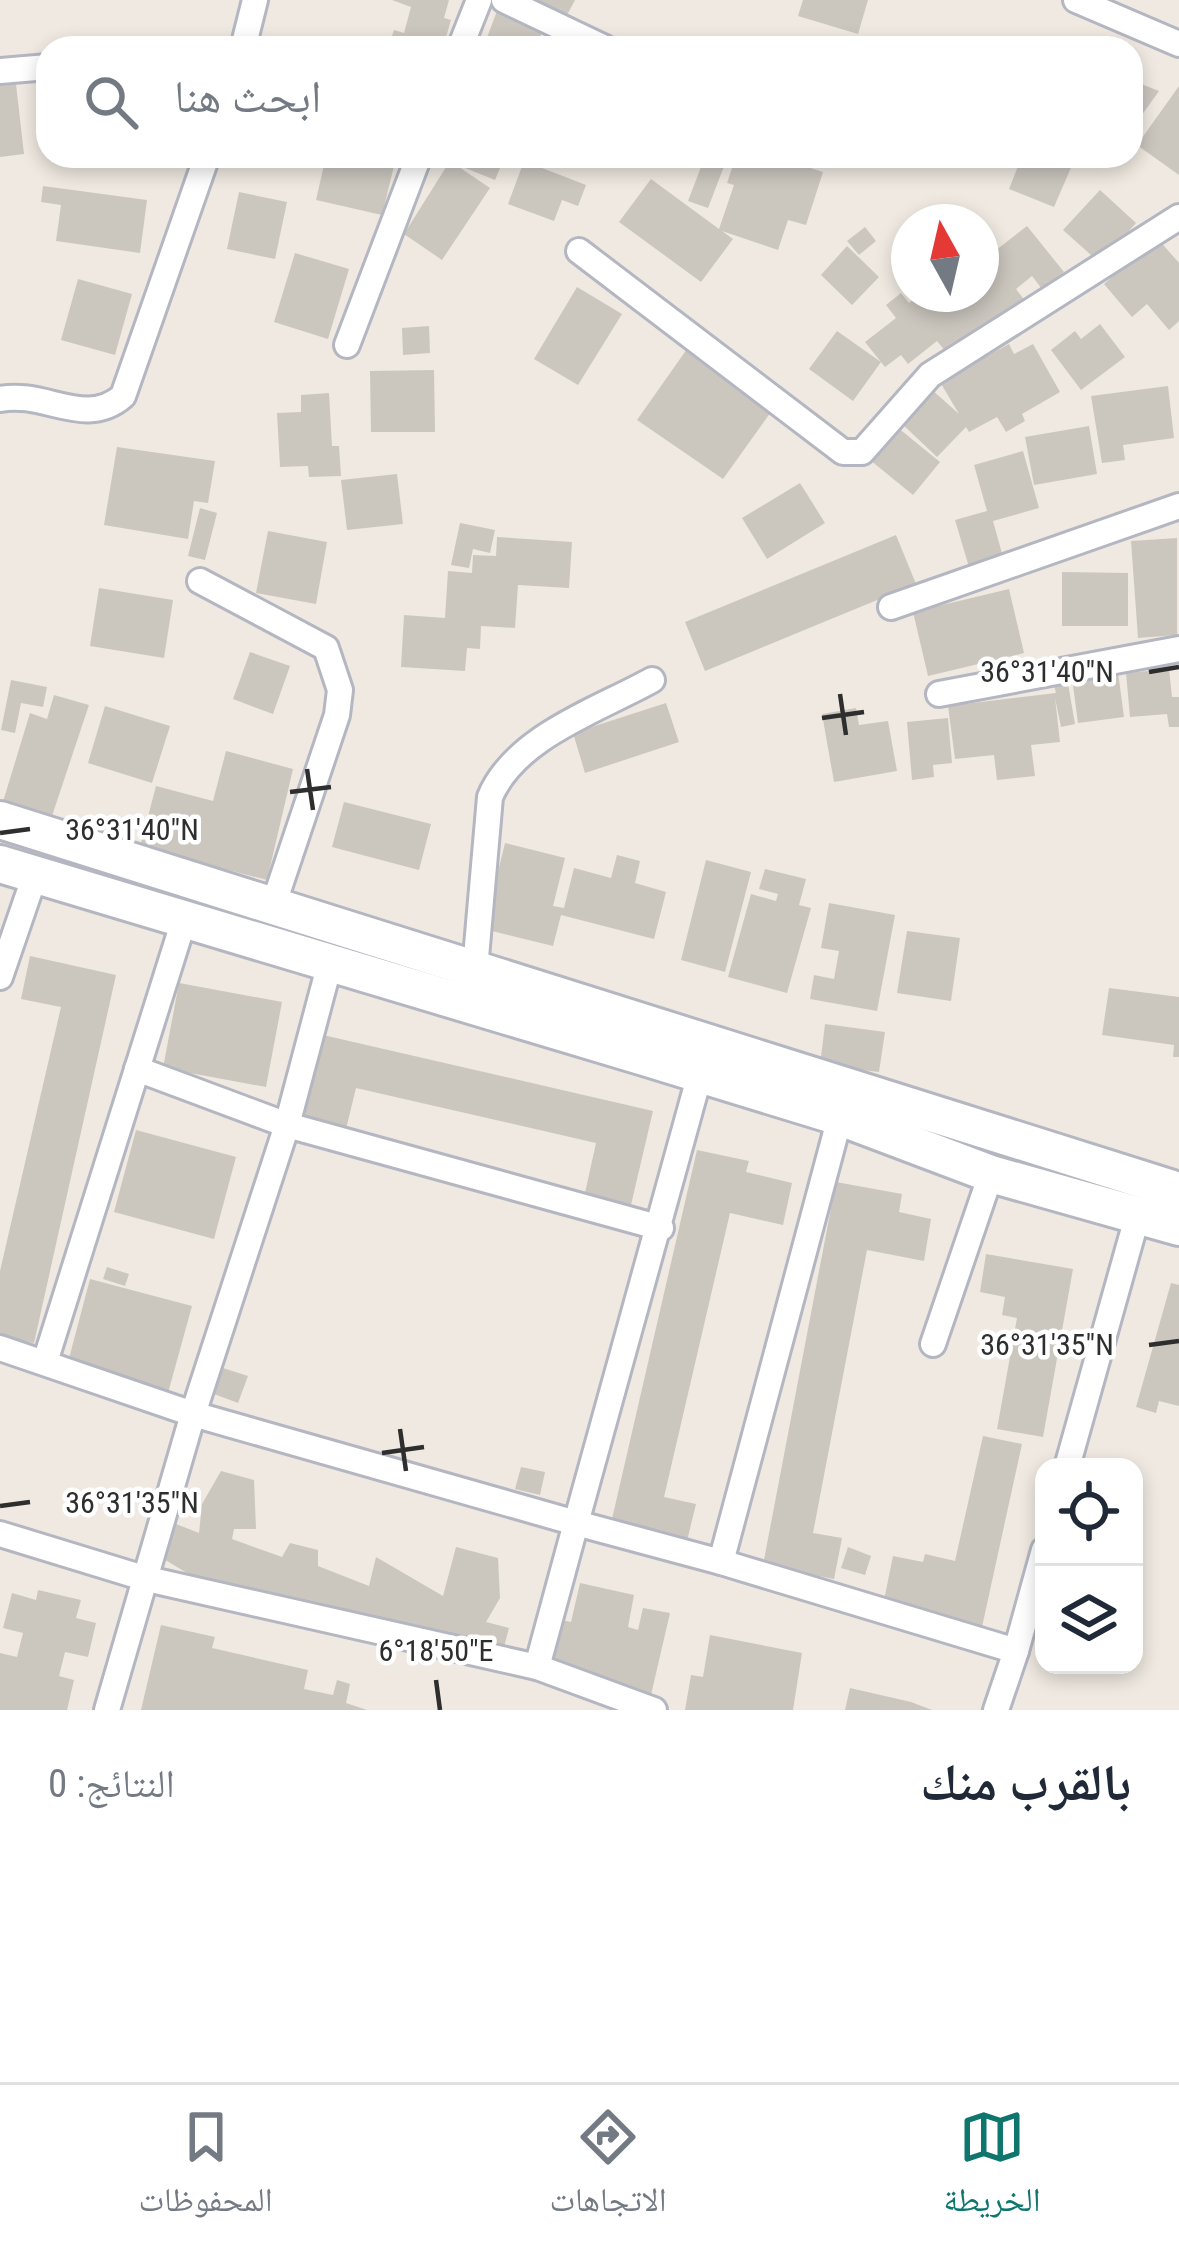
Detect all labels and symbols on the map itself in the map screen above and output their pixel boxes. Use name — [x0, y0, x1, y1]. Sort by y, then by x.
north arrow — [891, 204, 999, 312]
text: 36°31'40"N — [980, 654, 1114, 689]
text: 36°31'40"N — [65, 812, 199, 847]
text: 36°31'35"N — [980, 1327, 1114, 1362]
text: 36°31'35"N — [65, 1485, 199, 1520]
text: 6°18'50"E — [378, 1633, 494, 1668]

